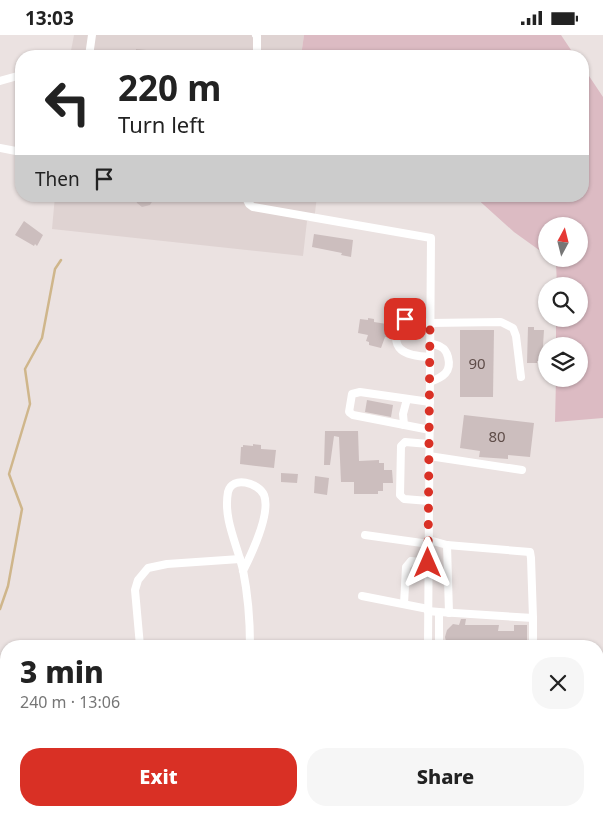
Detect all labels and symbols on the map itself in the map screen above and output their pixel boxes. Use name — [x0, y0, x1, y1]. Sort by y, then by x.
north arrow — [538, 217, 588, 267]
pin — [384, 298, 426, 340]
house number: 90 — [468, 353, 486, 373]
house number: 80 — [488, 426, 506, 446]
position arrow — [401, 536, 453, 588]

